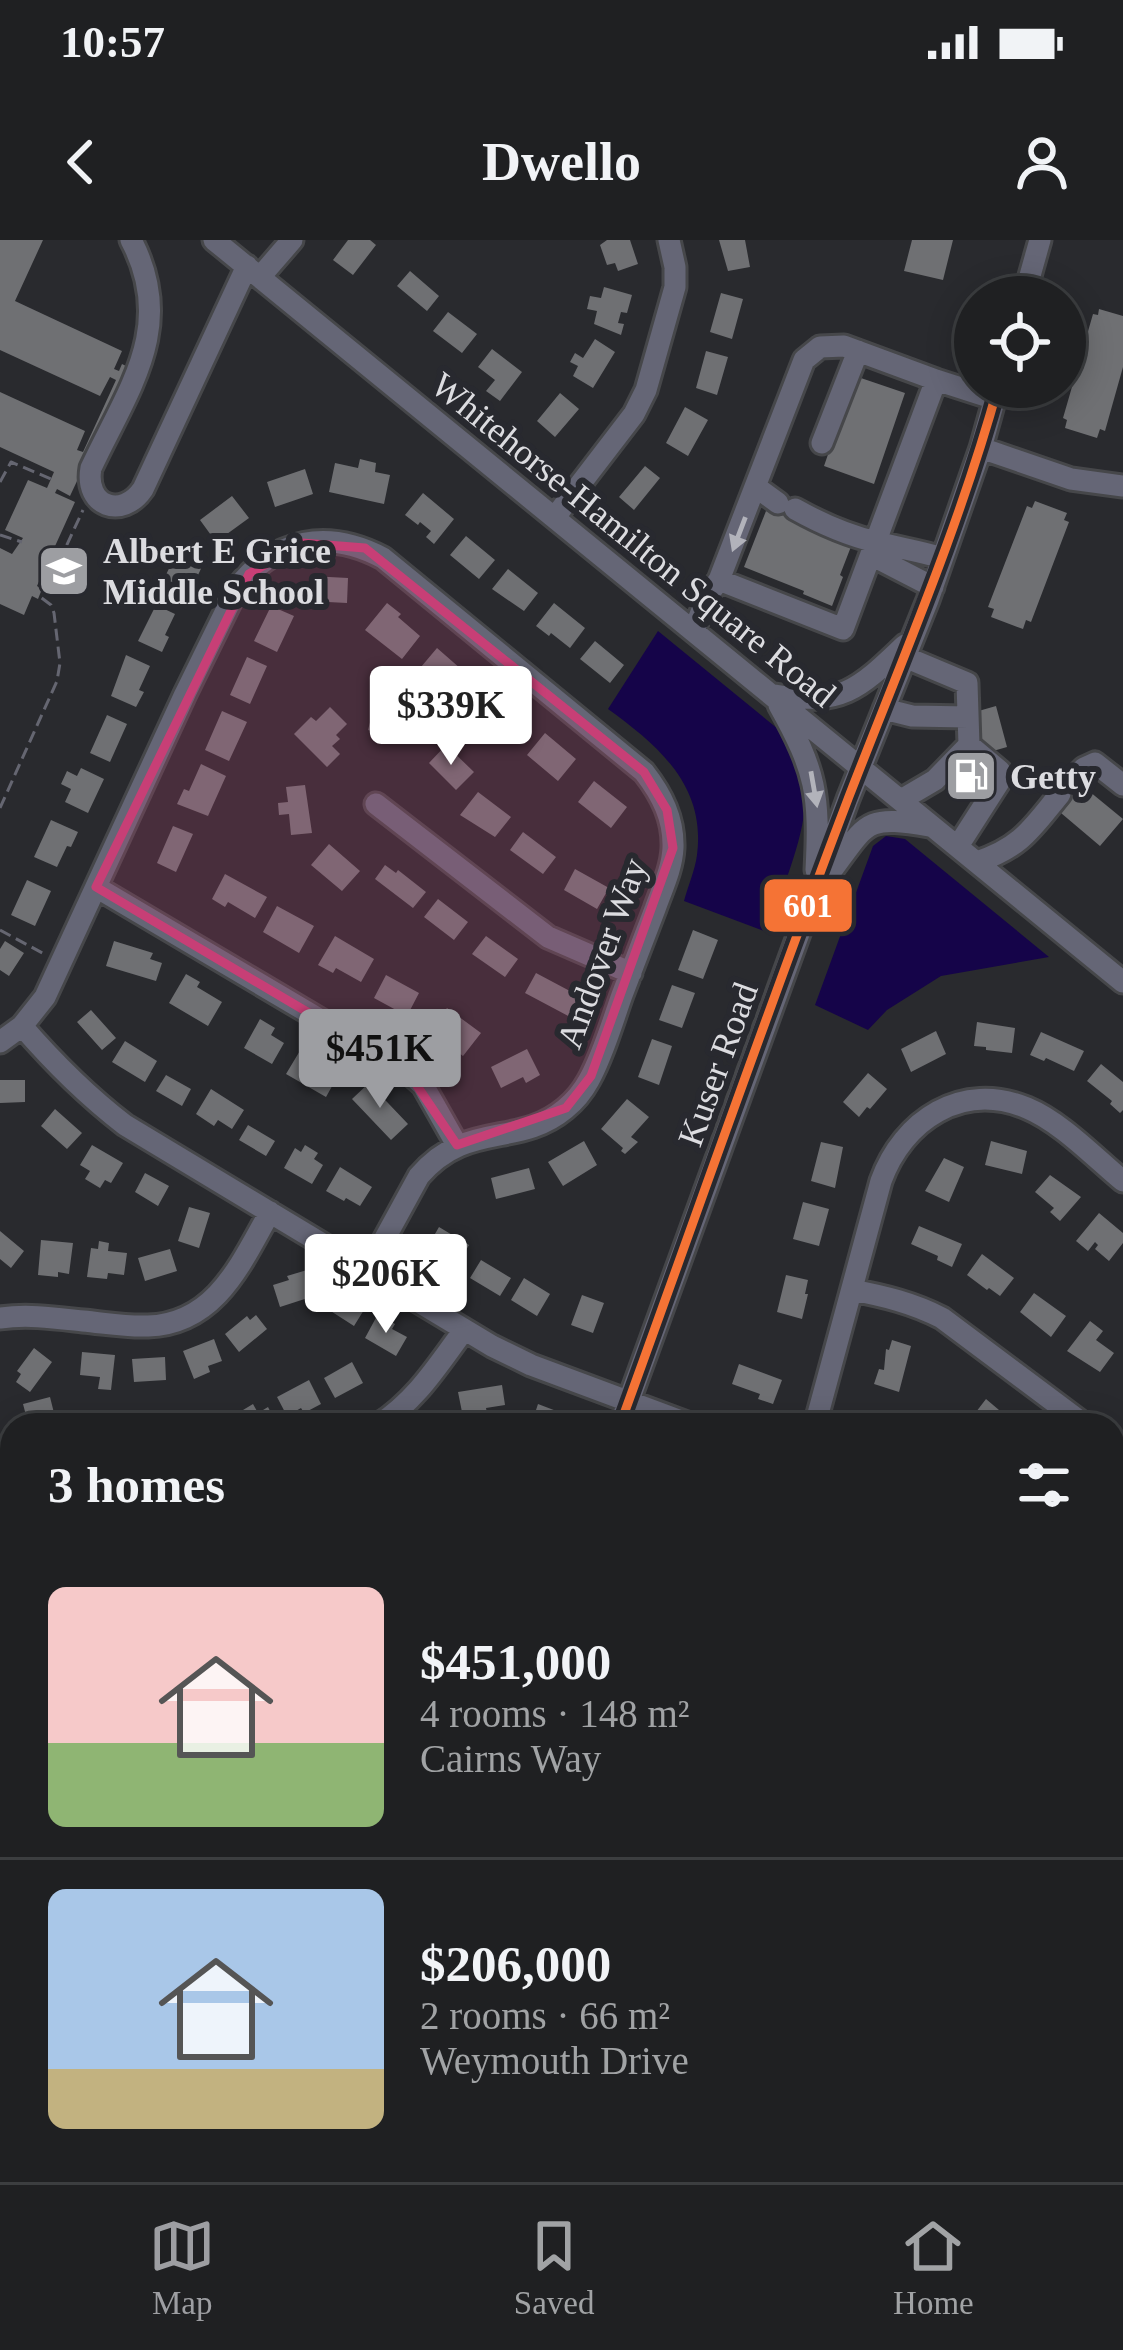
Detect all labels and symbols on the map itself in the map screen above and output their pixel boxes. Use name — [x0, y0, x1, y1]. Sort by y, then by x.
street label: Whitehorse-Hamilton Square Road — [423, 364, 843, 715]
one-way arrow — [728, 516, 747, 552]
place label: Albert E Grice Middle School — [103, 531, 331, 612]
school or university icon: Albert E Grice Middle School — [36, 543, 92, 599]
pin: $339K — [367, 666, 535, 768]
fuel station icon: Getty — [943, 748, 999, 804]
place label: Getty — [1010, 757, 1096, 797]
one-way arrow — [805, 771, 823, 809]
street label: Andover Way — [549, 853, 655, 1054]
line badge: 601 — [762, 877, 854, 934]
text: 601 — [783, 888, 833, 924]
street label: Kuser Road — [670, 977, 766, 1152]
pin: $451K — [296, 1009, 464, 1111]
pin: $206K — [302, 1234, 470, 1336]

